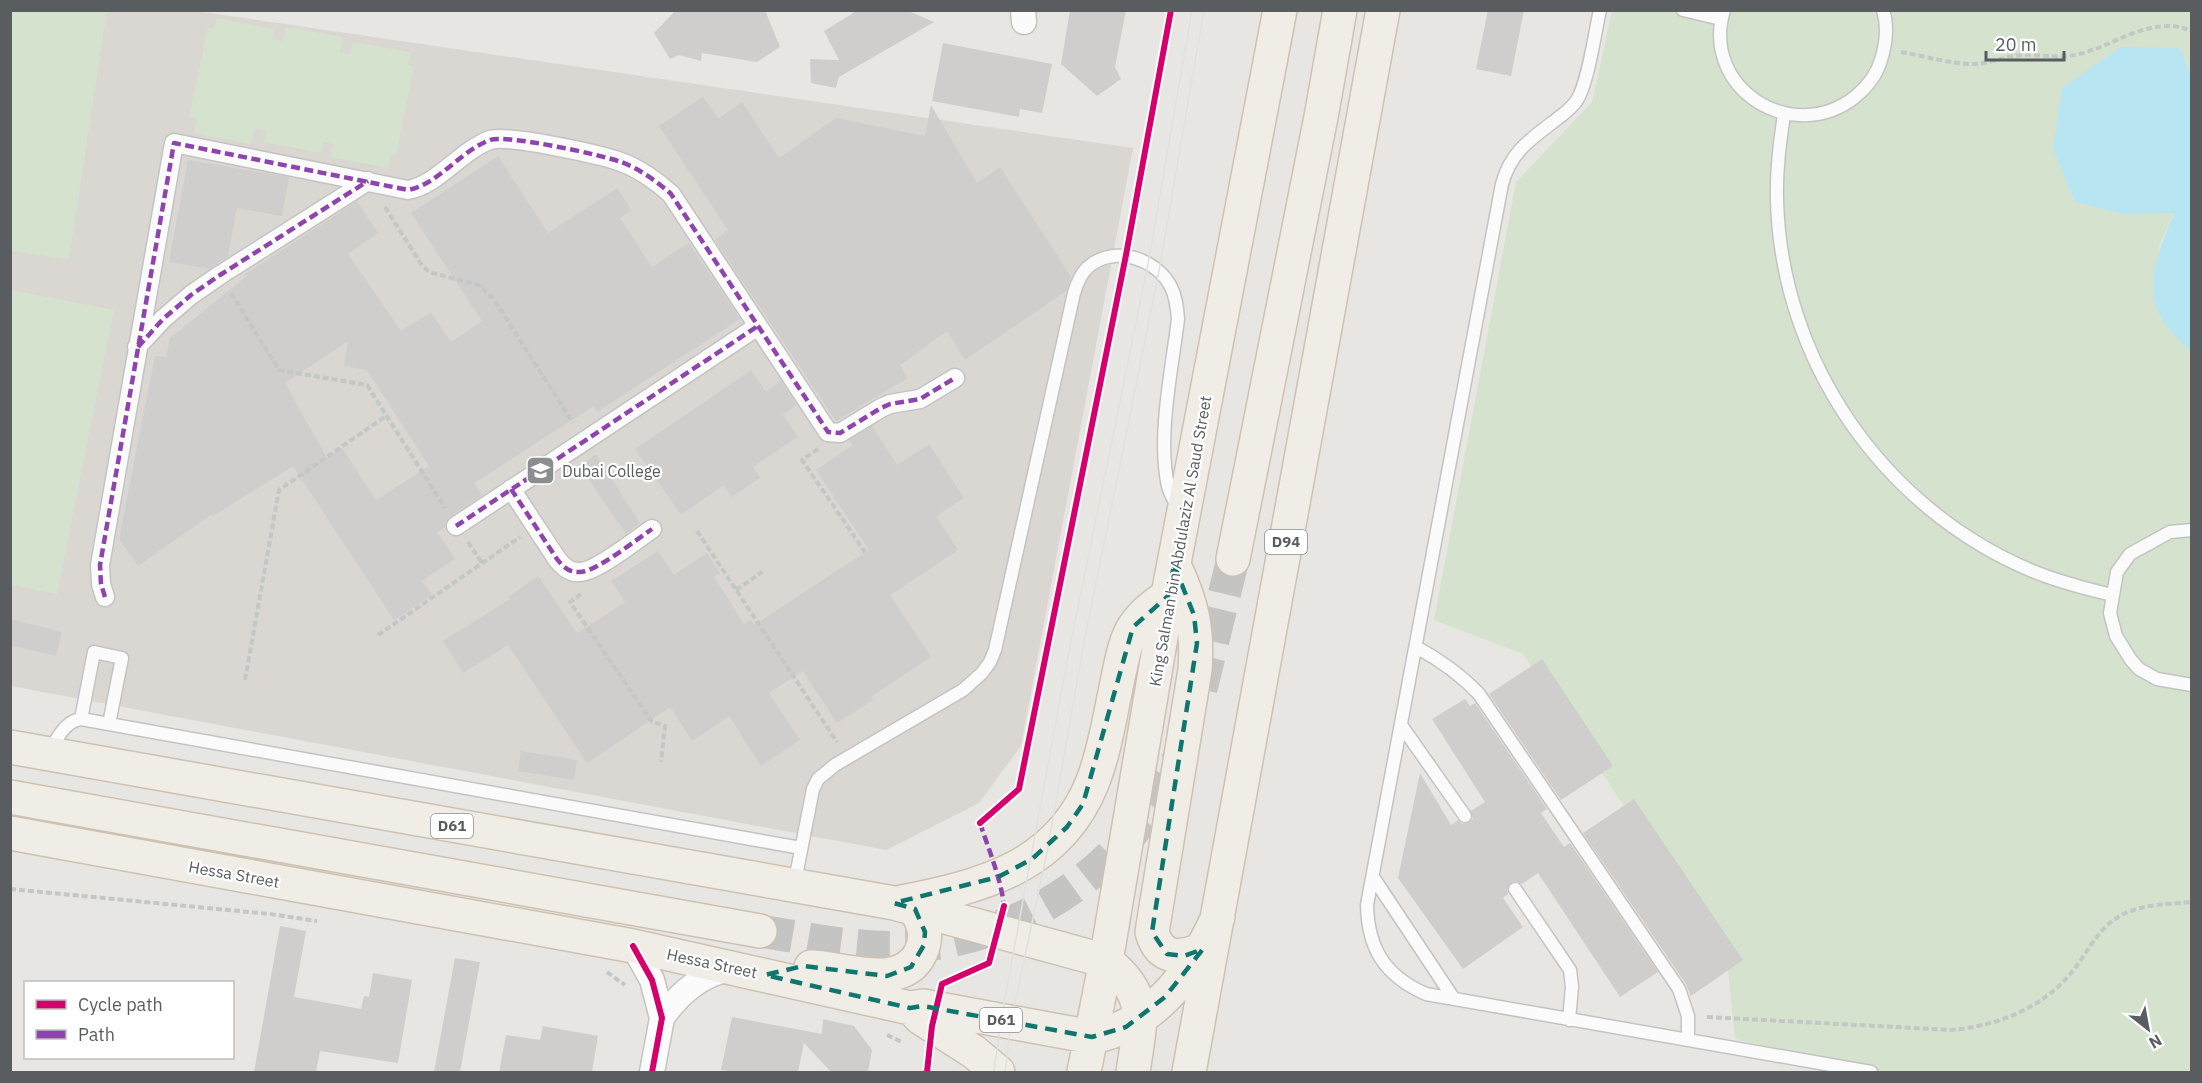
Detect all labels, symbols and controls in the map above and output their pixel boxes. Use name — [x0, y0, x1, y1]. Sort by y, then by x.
scale bar — [1986, 24, 2064, 62]
text: 20 m — [1995, 33, 2037, 56]
street label: King Salman bin Abdulaziz Al Saud Street — [1145, 394, 1215, 688]
school or university icon: Dubai College — [525, 455, 557, 487]
place label: Dubai College — [562, 461, 661, 481]
road number: D94 — [1265, 530, 1307, 554]
road number: D61 — [431, 814, 473, 838]
street label: Hessa Street — [187, 856, 281, 892]
street label: Hessa Street — [665, 944, 759, 982]
legend — [24, 981, 234, 1059]
text: Cycle path — [78, 993, 163, 1016]
north arrow — [2118, 999, 2178, 1059]
road number: D61 — [980, 1008, 1022, 1032]
text: Path — [78, 1023, 115, 1046]
text: N — [2146, 1030, 2166, 1053]

